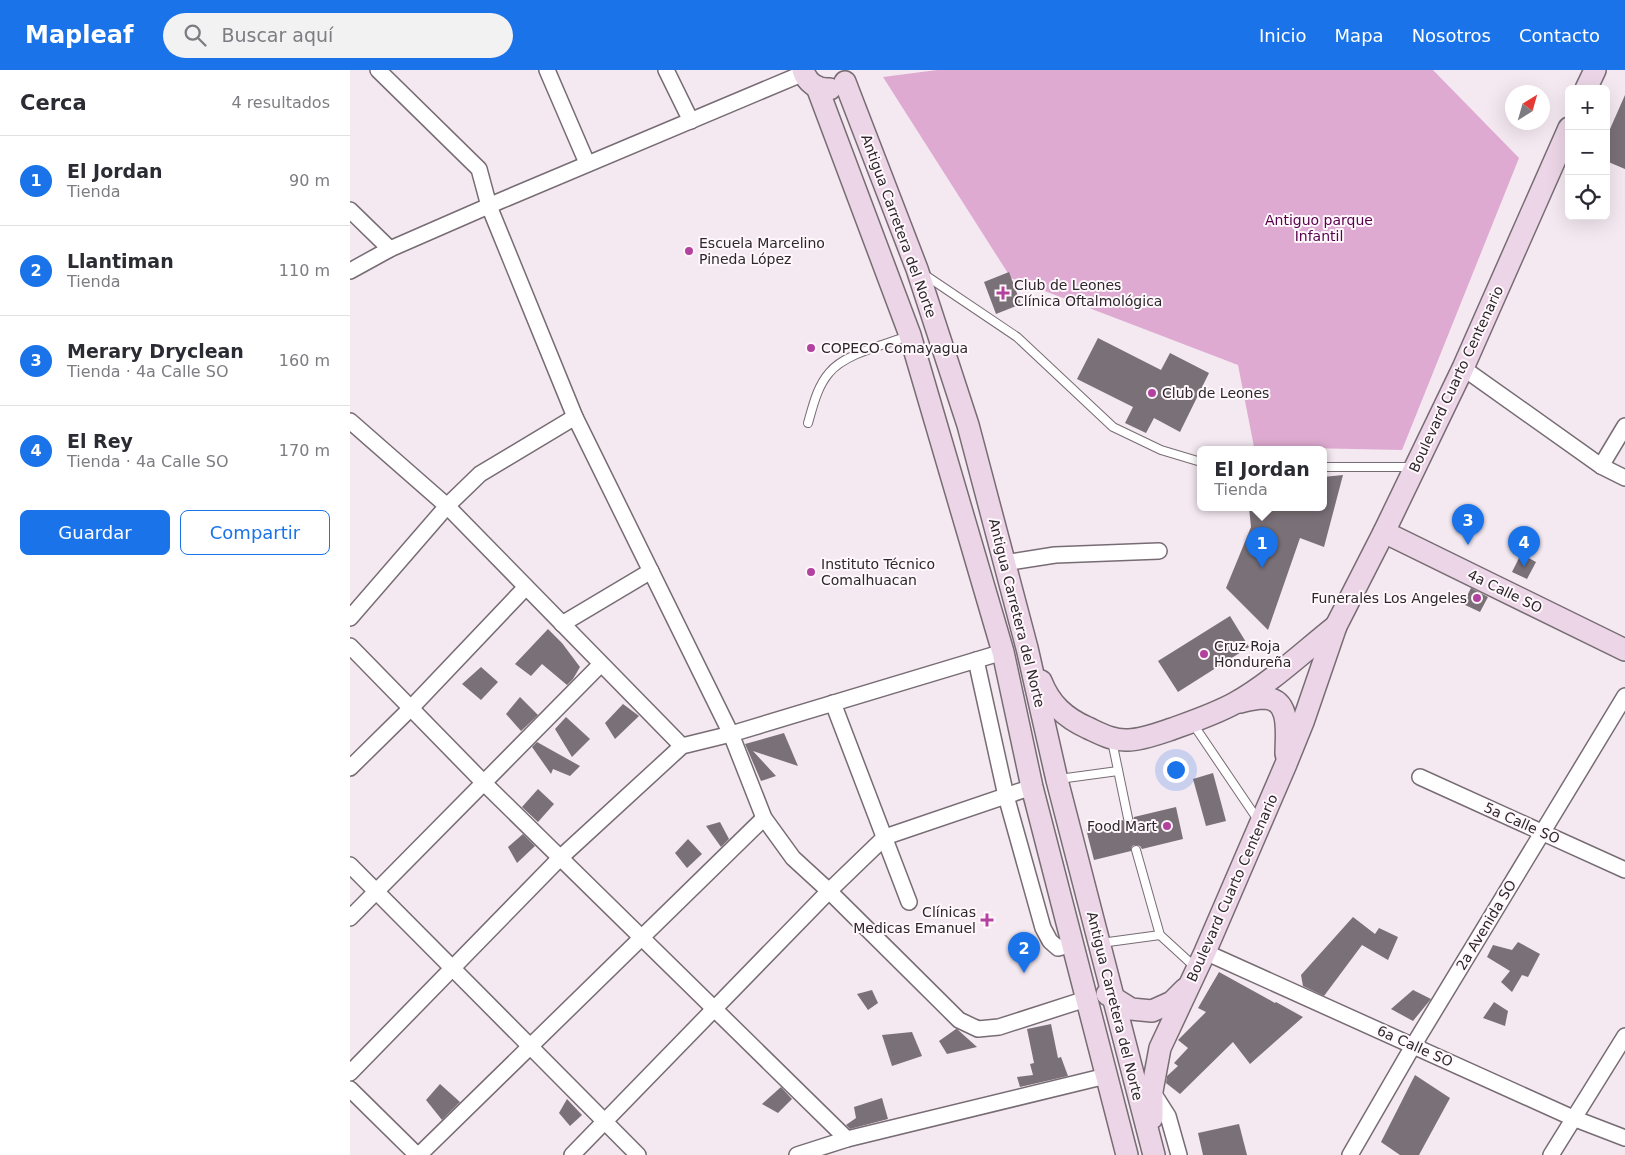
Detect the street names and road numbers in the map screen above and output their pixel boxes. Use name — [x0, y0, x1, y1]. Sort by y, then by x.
street label: Antigua Carretera del Norte — [858, 132, 940, 320]
street label: Boulevard Cuarto Centenario — [1406, 283, 1506, 475]
street label: Antigua Carretera del Norte — [986, 517, 1048, 709]
street label: 4a Calle SO — [1465, 566, 1545, 616]
street label: Boulevard Cuarto Centenario — [1183, 792, 1281, 984]
street label: 5a Calle SO — [1482, 799, 1562, 847]
street label: 2a Avenida SO — [1453, 877, 1519, 973]
street label: Antigua Carretera del Norte — [1084, 910, 1146, 1102]
street label: 6a Calle SO — [1375, 1022, 1455, 1070]

